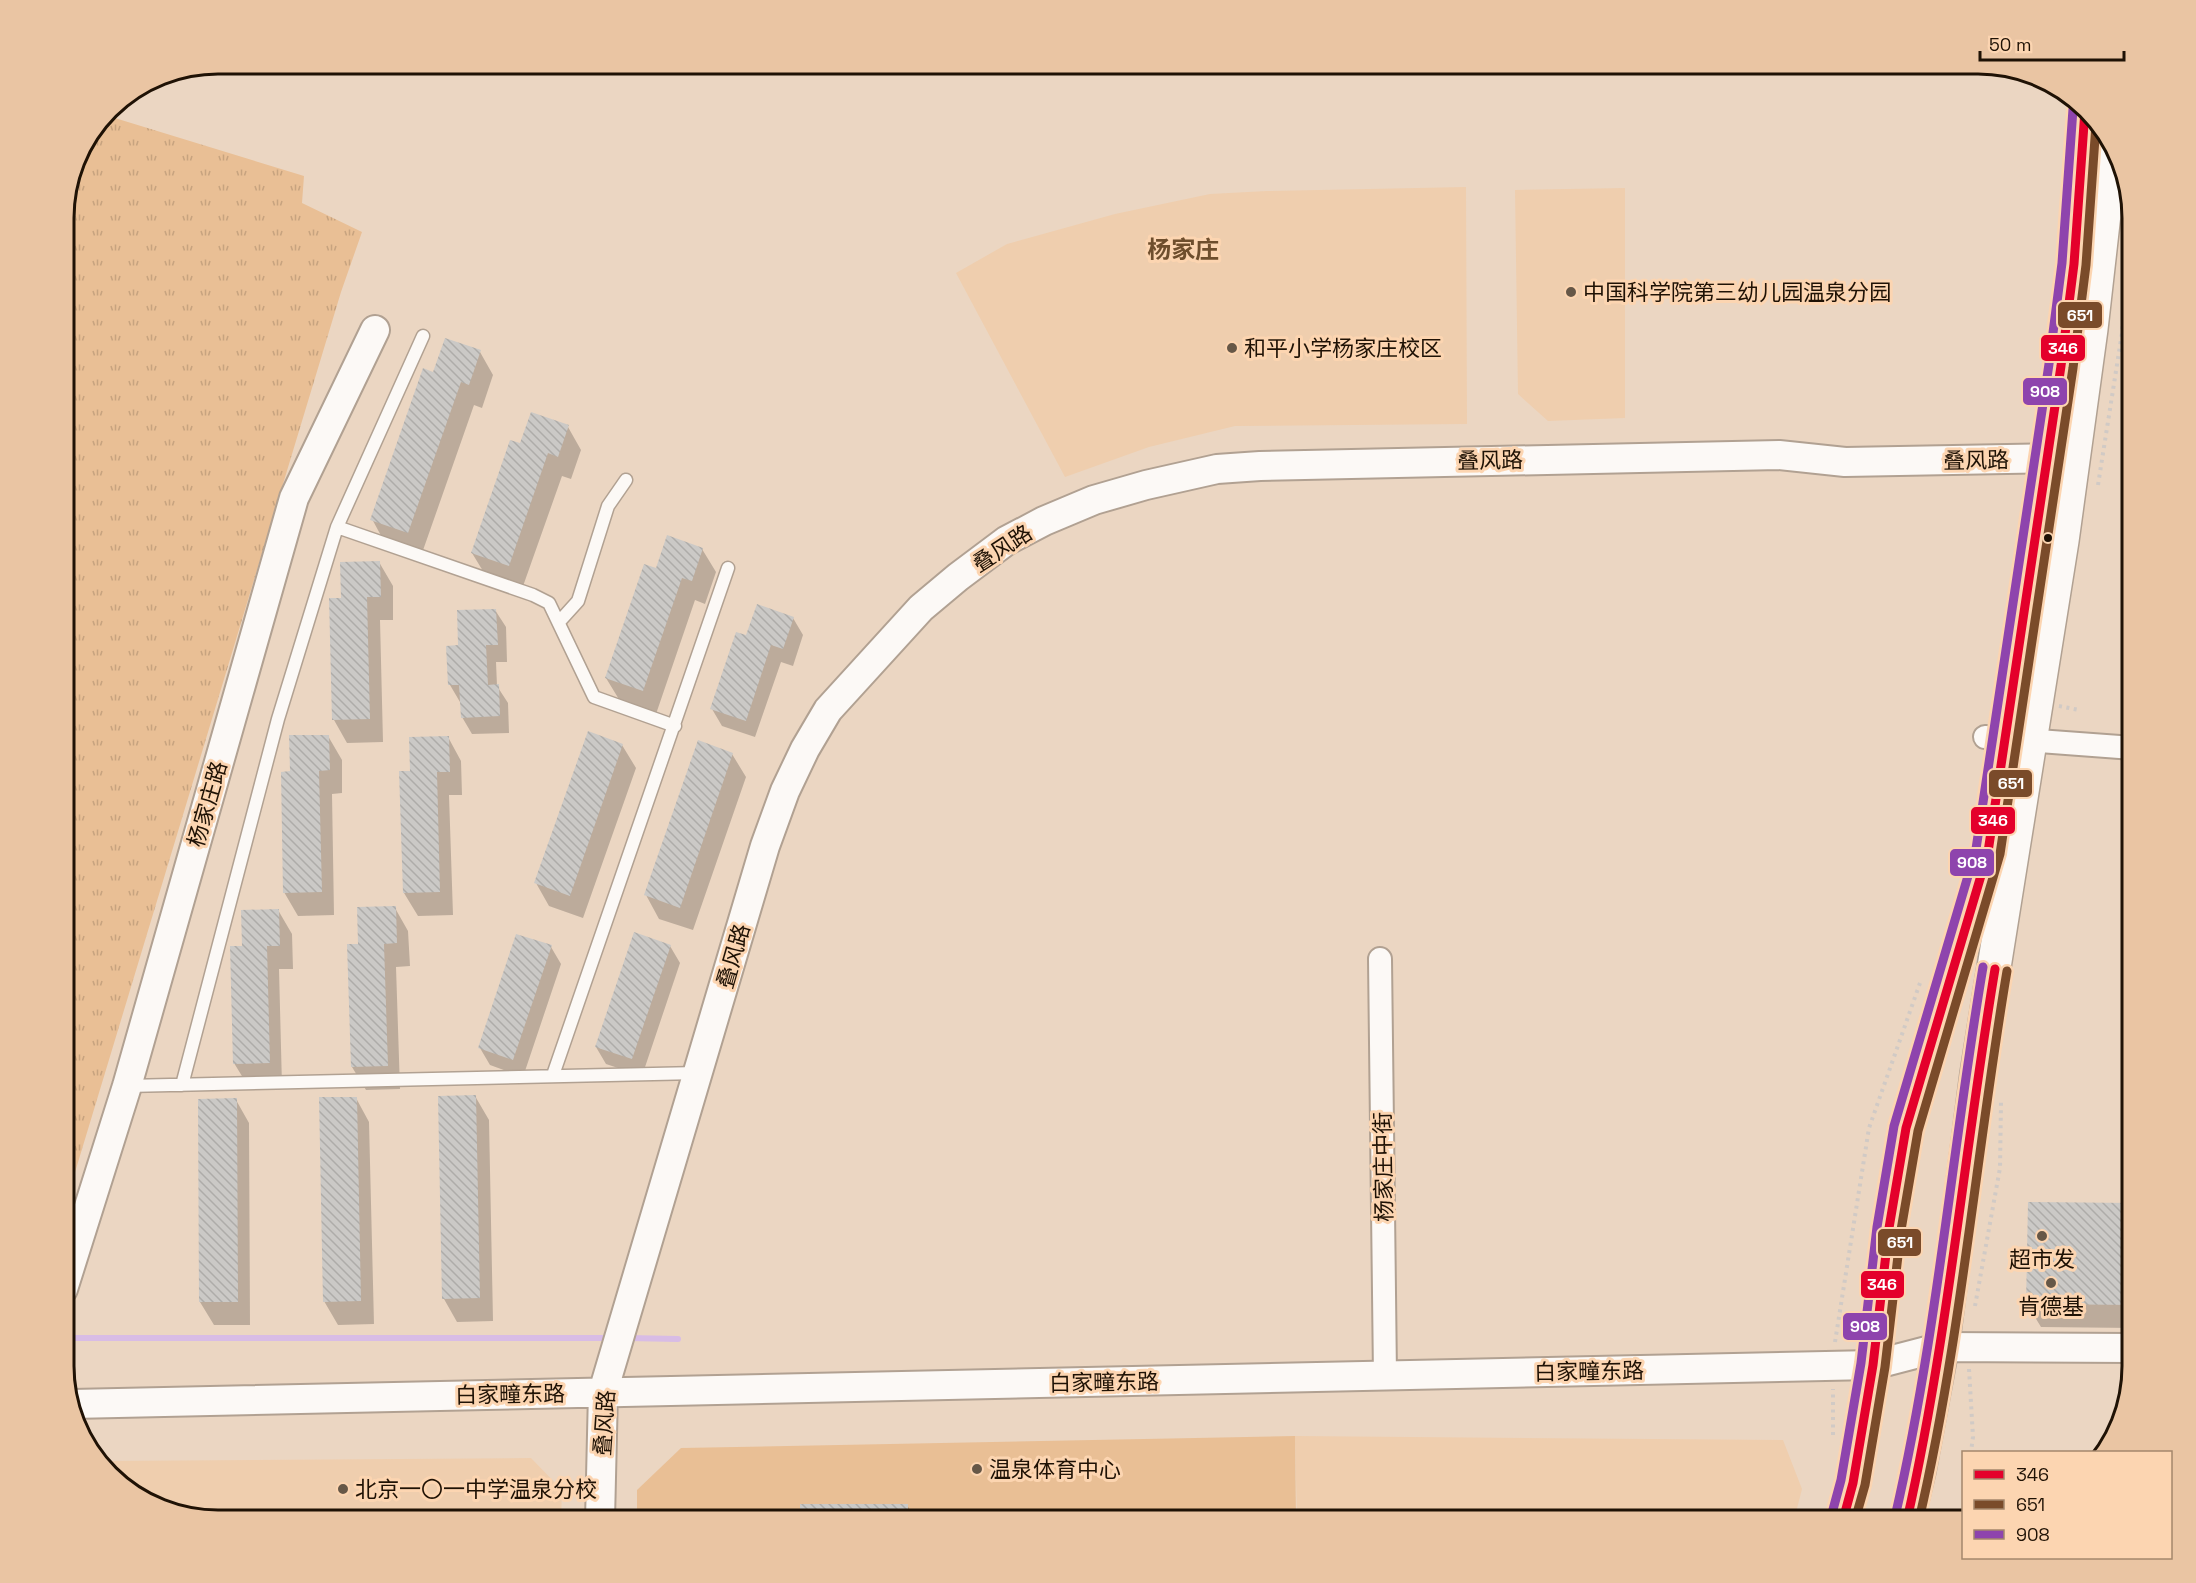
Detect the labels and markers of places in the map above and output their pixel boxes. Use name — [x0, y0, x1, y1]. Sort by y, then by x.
place label: 中国科学院第三幼儿园温泉分园 — [1583, 278, 1891, 306]
marker: 中国科学院第三幼儿园温泉分园 — [1564, 285, 1578, 299]
place label: 和平小学杨家庄校区 — [1244, 334, 1442, 362]
marker: 和平小学杨家庄校区 — [1225, 341, 1239, 355]
unlabelled marker — [2042, 532, 2054, 544]
marker: 超市发 — [2035, 1229, 2049, 1243]
place label: 超市发 — [2009, 1245, 2075, 1273]
marker: 肯德基 — [2044, 1276, 2058, 1290]
place label: 肯德基 — [2018, 1292, 2084, 1320]
place label: 温泉体育中心 — [989, 1455, 1121, 1483]
marker: 温泉体育中心 — [970, 1462, 984, 1476]
place label: 北京一〇一中学温泉分校 — [355, 1475, 597, 1503]
marker: 北京一〇一中学温泉分校 — [336, 1482, 350, 1496]

